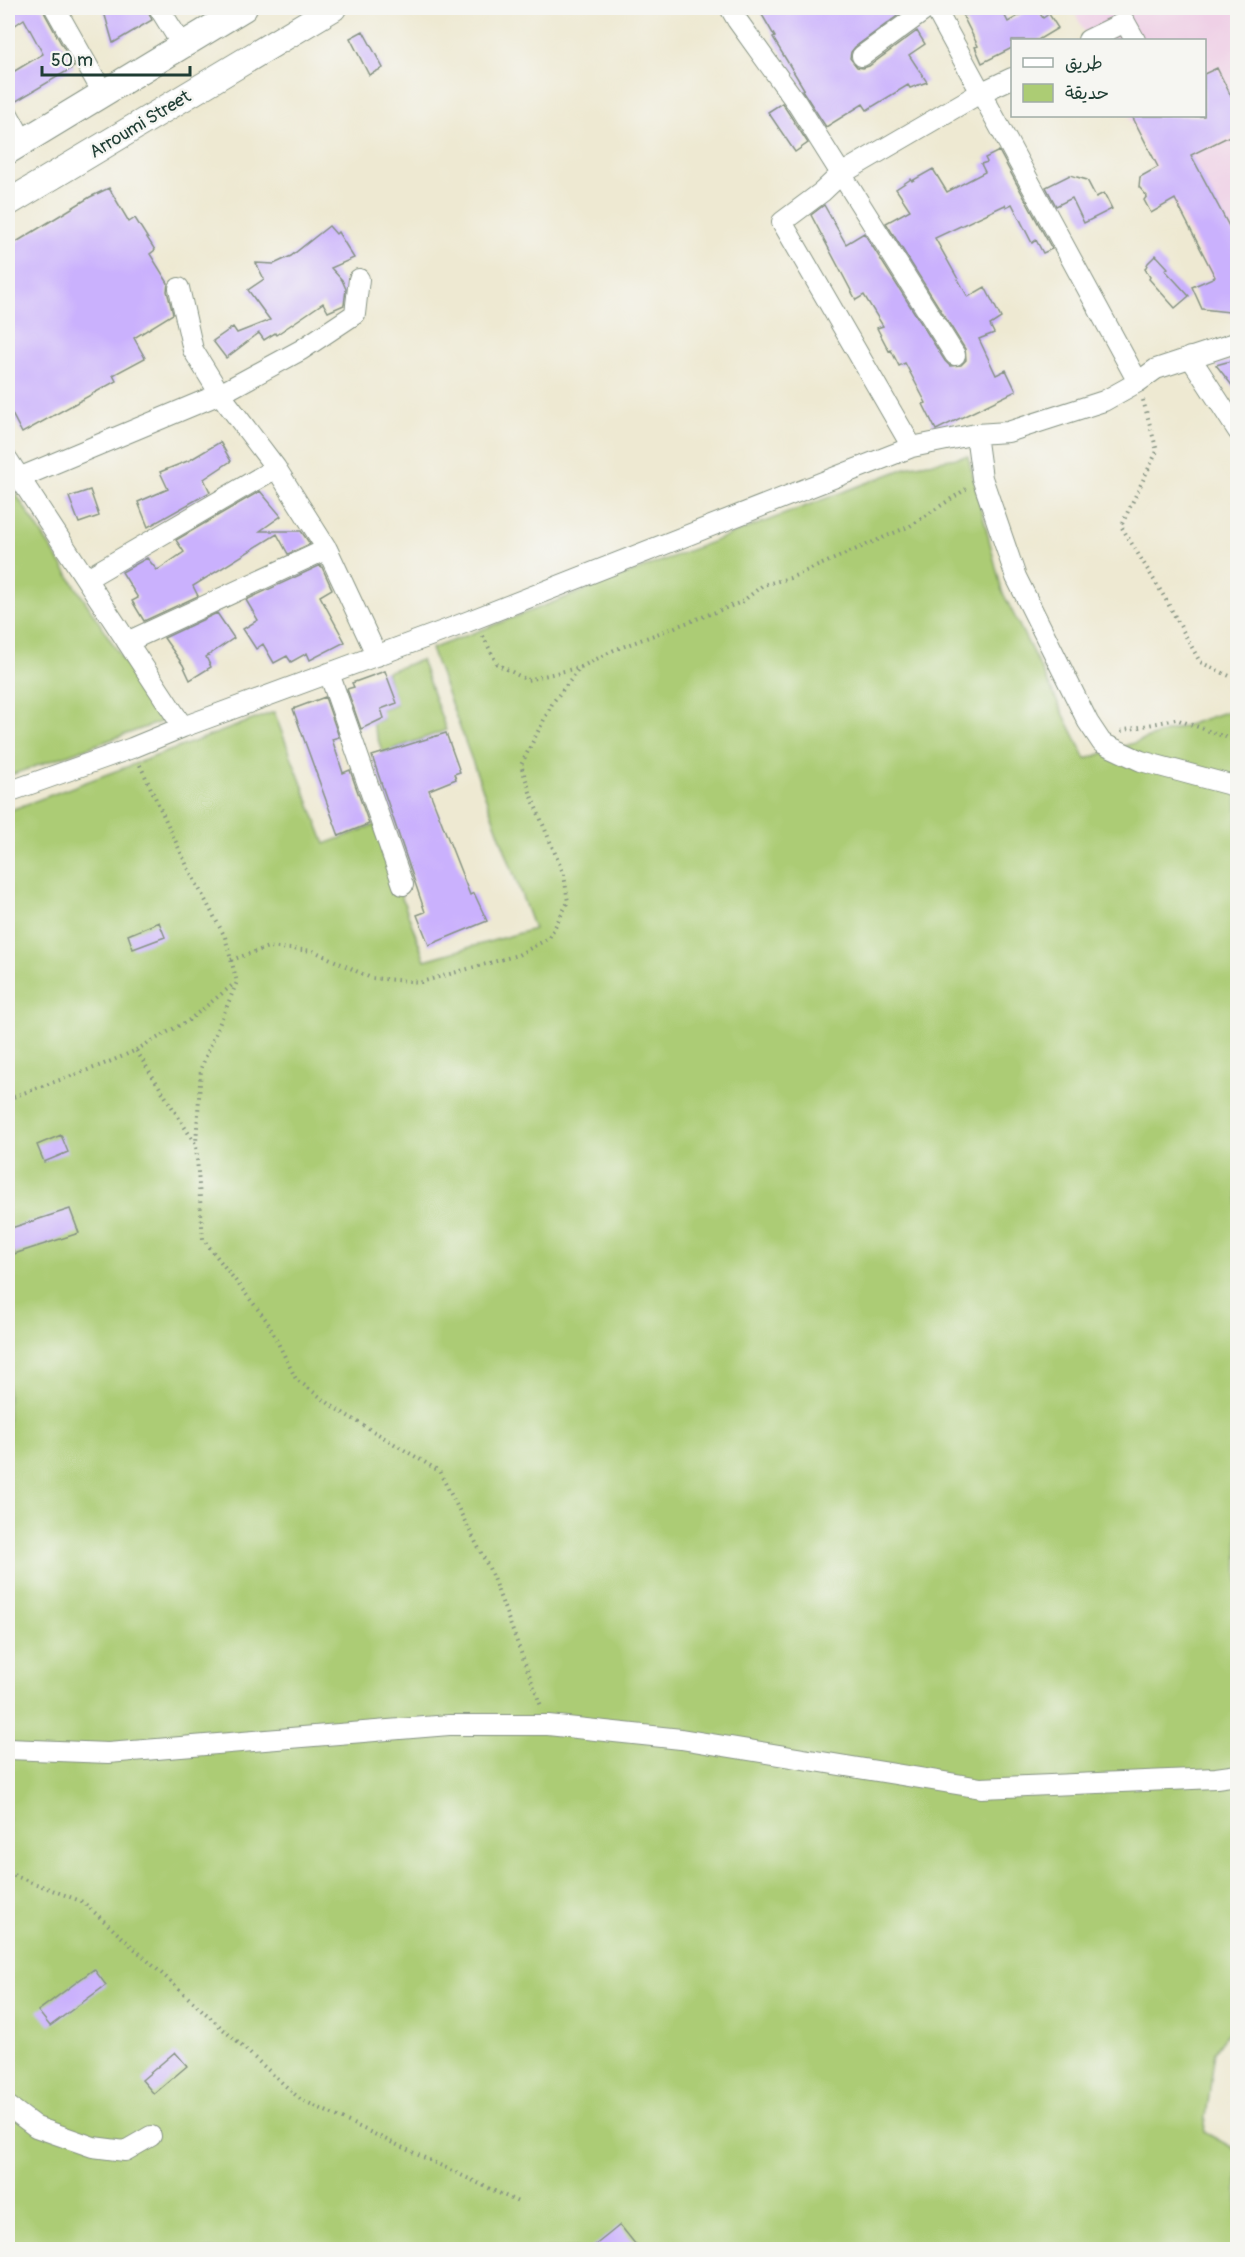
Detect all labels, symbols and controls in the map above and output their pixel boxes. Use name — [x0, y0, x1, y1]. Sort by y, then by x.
scale bar — [42, 39, 190, 77]
legend — [1011, 39, 1206, 117]
text: 50 m — [51, 49, 93, 72]
text: طريق — [1065, 52, 1103, 75]
text: حديقة — [1065, 82, 1109, 105]
street label: Arroumi Street — [85, 85, 196, 164]

